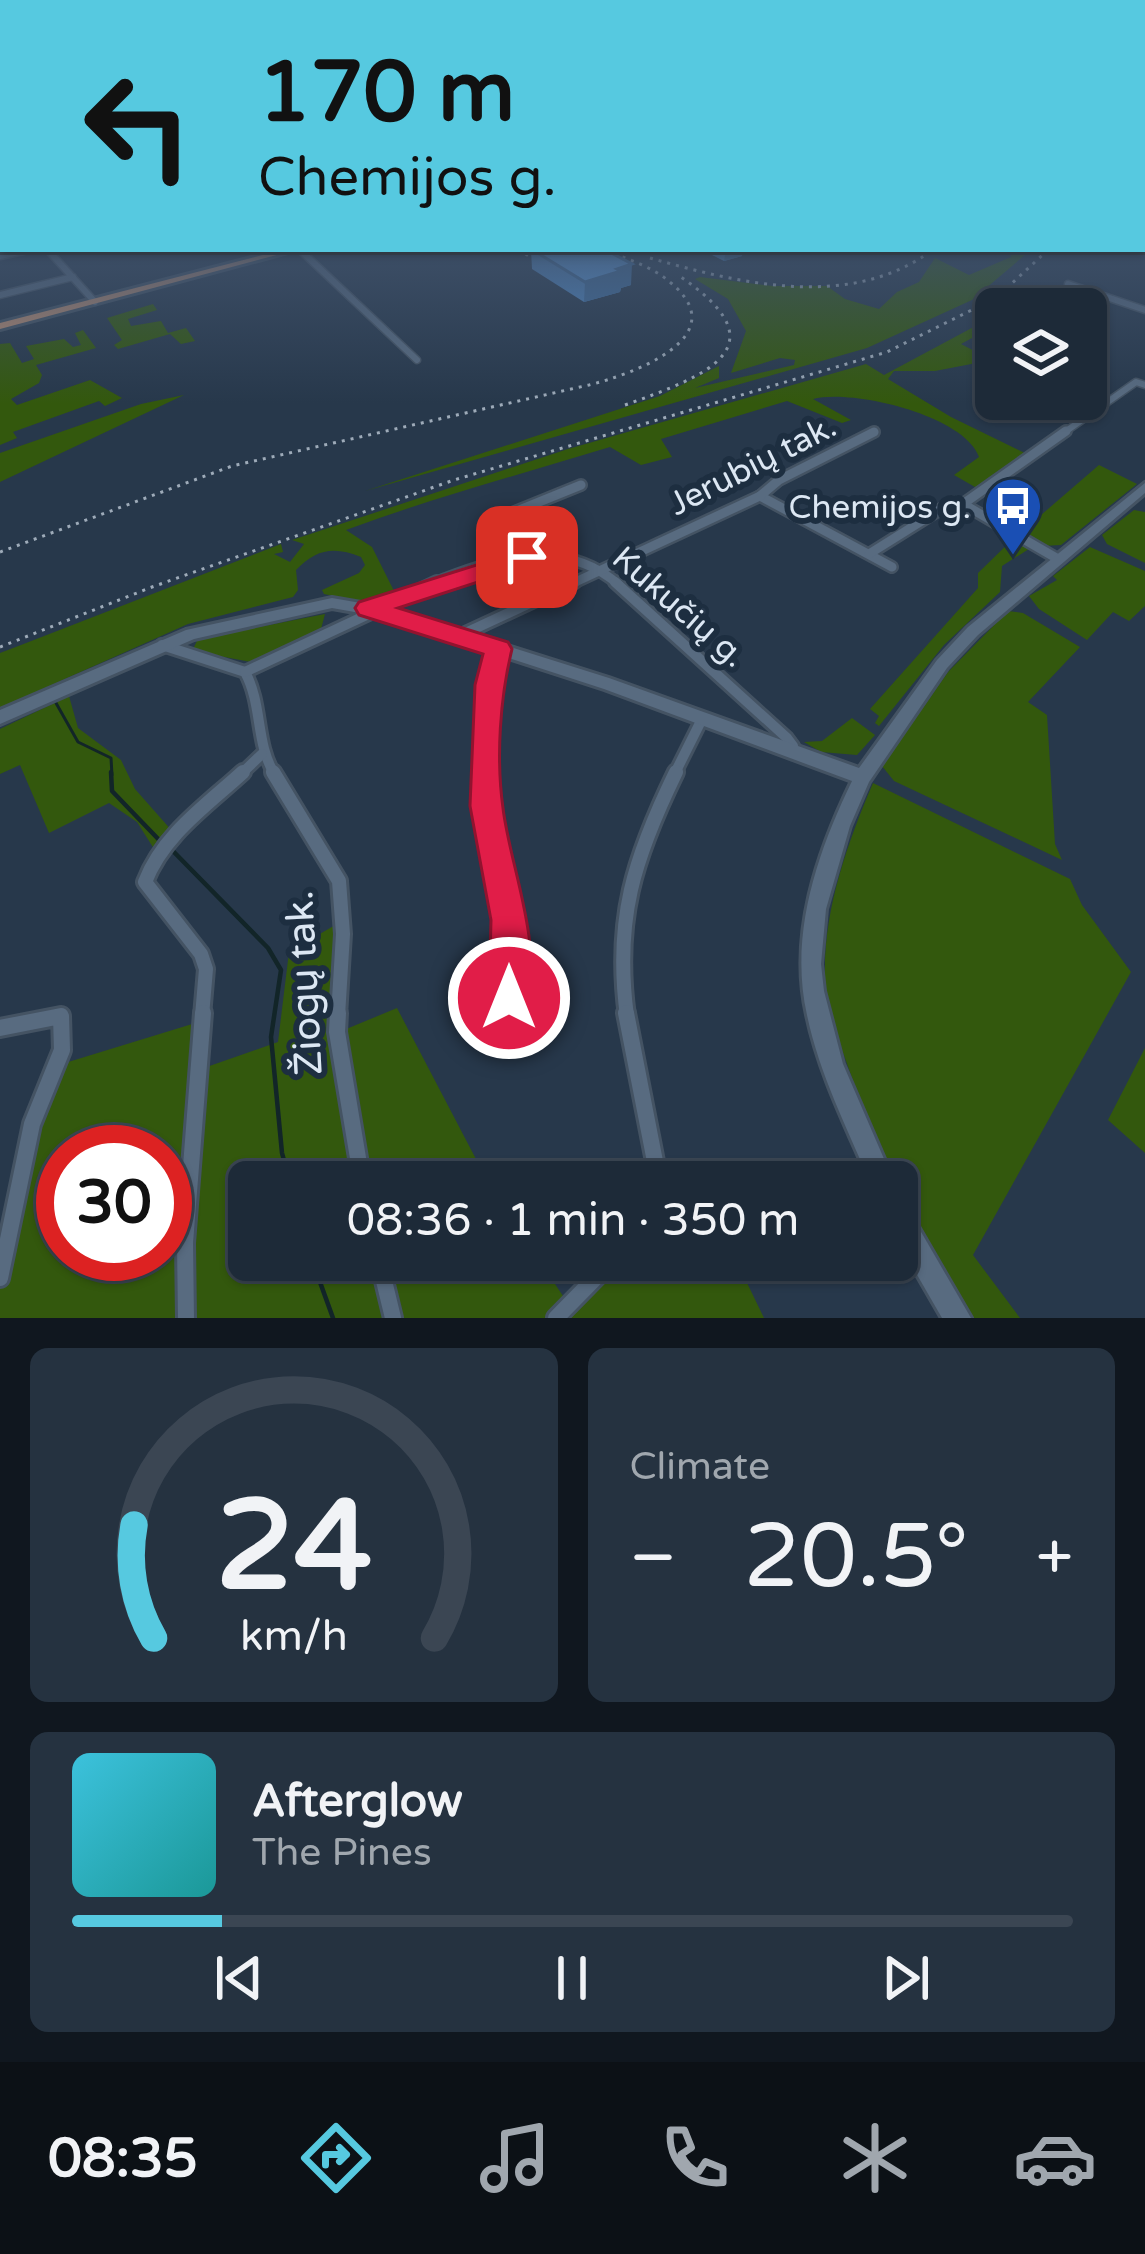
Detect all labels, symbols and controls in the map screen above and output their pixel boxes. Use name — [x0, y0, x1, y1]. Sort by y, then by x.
text: 170 m — [258, 43, 515, 144]
icon: left — [60, 48, 216, 204]
text: Chemijos g. — [258, 145, 557, 210]
map controls — [975, 288, 1107, 420]
button: layers — [975, 288, 1107, 420]
street label: Jerubių tak. — [663, 407, 843, 524]
bus stop icon: Chemijos g. — [982, 475, 1044, 557]
place label: Chemijos g. — [789, 488, 971, 527]
pin — [476, 506, 578, 608]
icon: arrive — [494, 524, 560, 590]
street label: Kukučių g. — [604, 539, 754, 676]
street label: Žiogų tak. — [276, 889, 333, 1077]
position arrow — [446, 935, 572, 1061]
speed limit sign: 30 — [36, 1125, 192, 1281]
text: 08:36 · 1 min · 350 m — [347, 1194, 799, 1248]
text: Climate — [630, 1443, 770, 1490]
text: 24 — [215, 1472, 372, 1623]
text: 20.5° — [744, 1503, 969, 1612]
text: − — [630, 1518, 677, 1598]
text: + — [1036, 1518, 1073, 1598]
text: km/h — [240, 1611, 348, 1662]
text: Afterglow — [252, 1775, 463, 1829]
text: The Pines — [252, 1829, 432, 1876]
icon: previous — [206, 1945, 272, 2011]
icon: pause — [539, 1945, 605, 2011]
icon: next — [873, 1945, 939, 2011]
icon: directions — [294, 2116, 378, 2200]
icon: music — [473, 2116, 557, 2200]
icon: phone — [653, 2116, 737, 2200]
icon: climate — [833, 2116, 917, 2200]
icon: car — [1013, 2116, 1097, 2200]
text: 08:35 — [48, 2126, 198, 2191]

